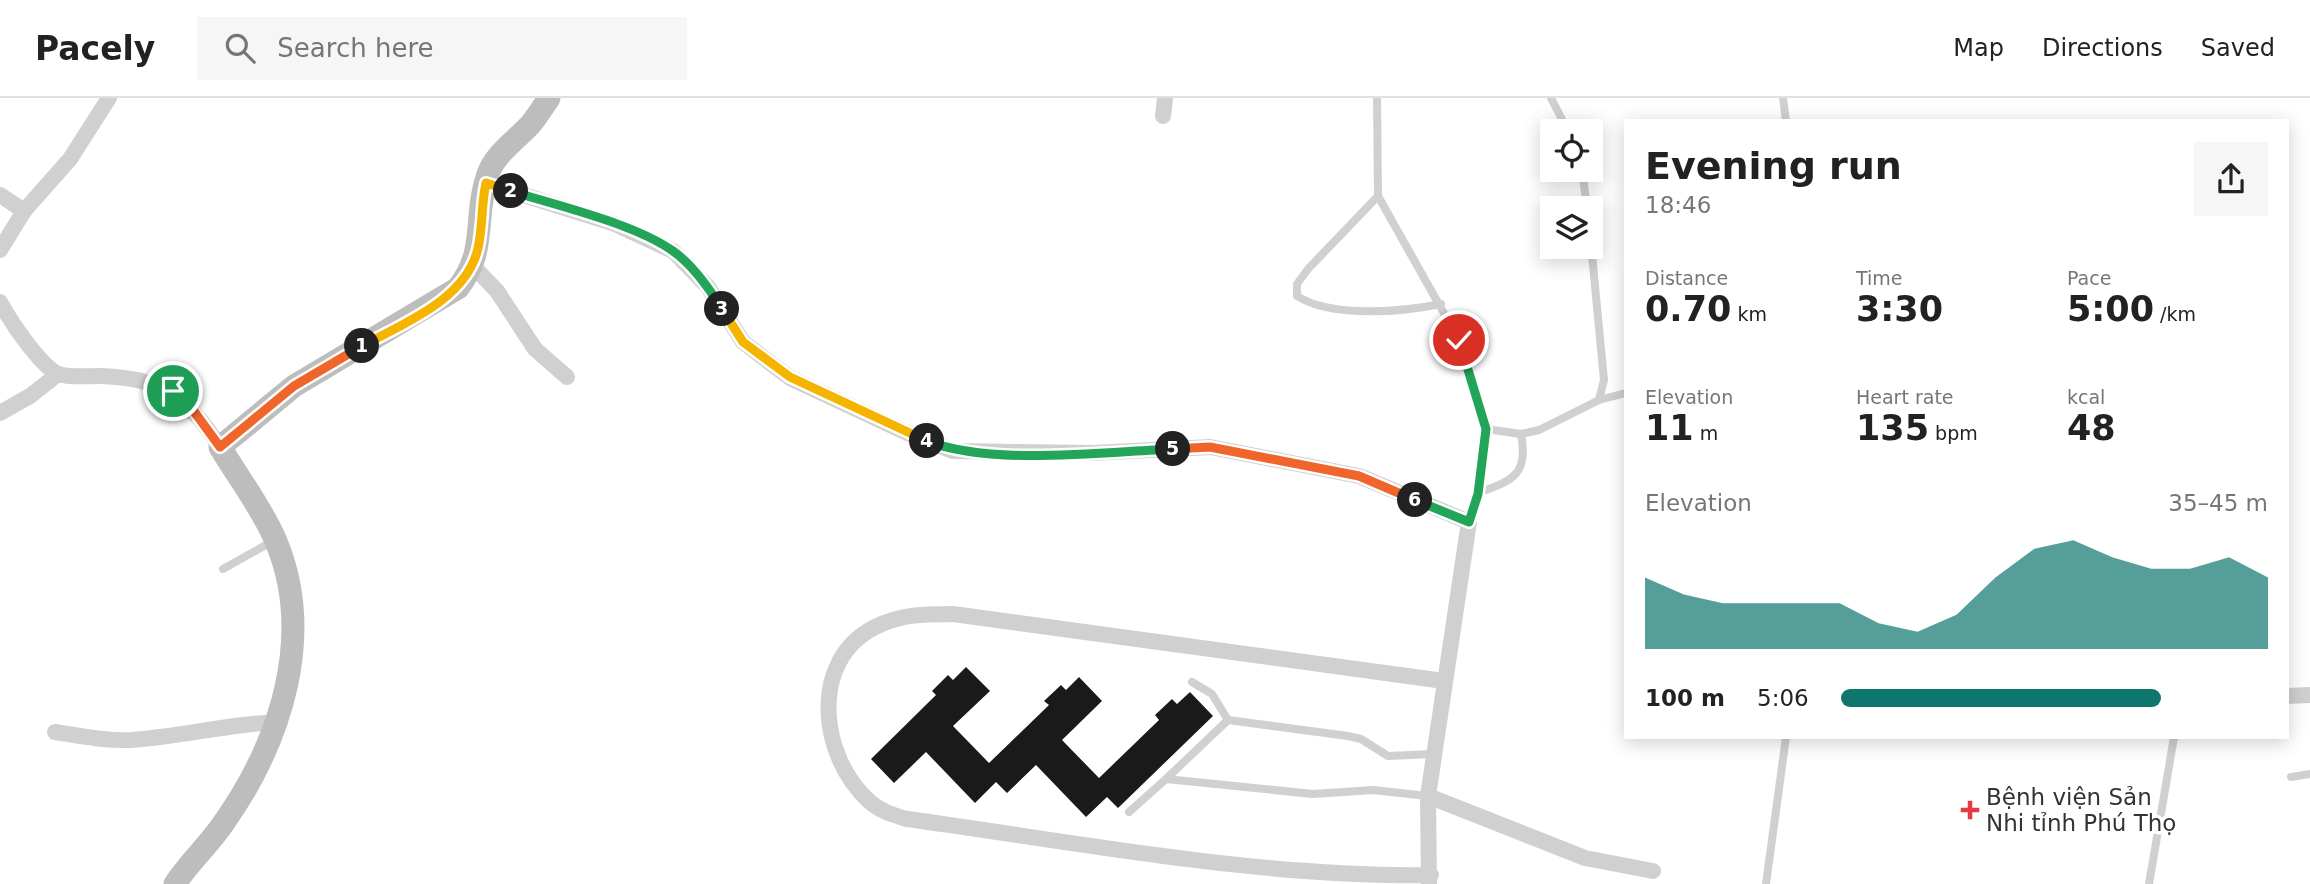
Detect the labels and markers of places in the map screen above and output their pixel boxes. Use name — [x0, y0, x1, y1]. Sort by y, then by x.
pin: 2 — [494, 174, 528, 208]
pin: 3 — [704, 292, 740, 326]
pin — [1429, 310, 1489, 370]
pin: 1 — [344, 328, 380, 364]
pin — [143, 361, 203, 421]
pin: 4 — [909, 424, 944, 458]
pin: 5 — [1156, 432, 1190, 466]
pin: 6 — [1398, 482, 1432, 518]
place label: Bệnh viện Sản Nhi tỉnh Phú Thọ — [1986, 784, 2176, 836]
marker: Bệnh viện Sản Nhi tỉnh Phú Thọ — [1960, 800, 1980, 820]

